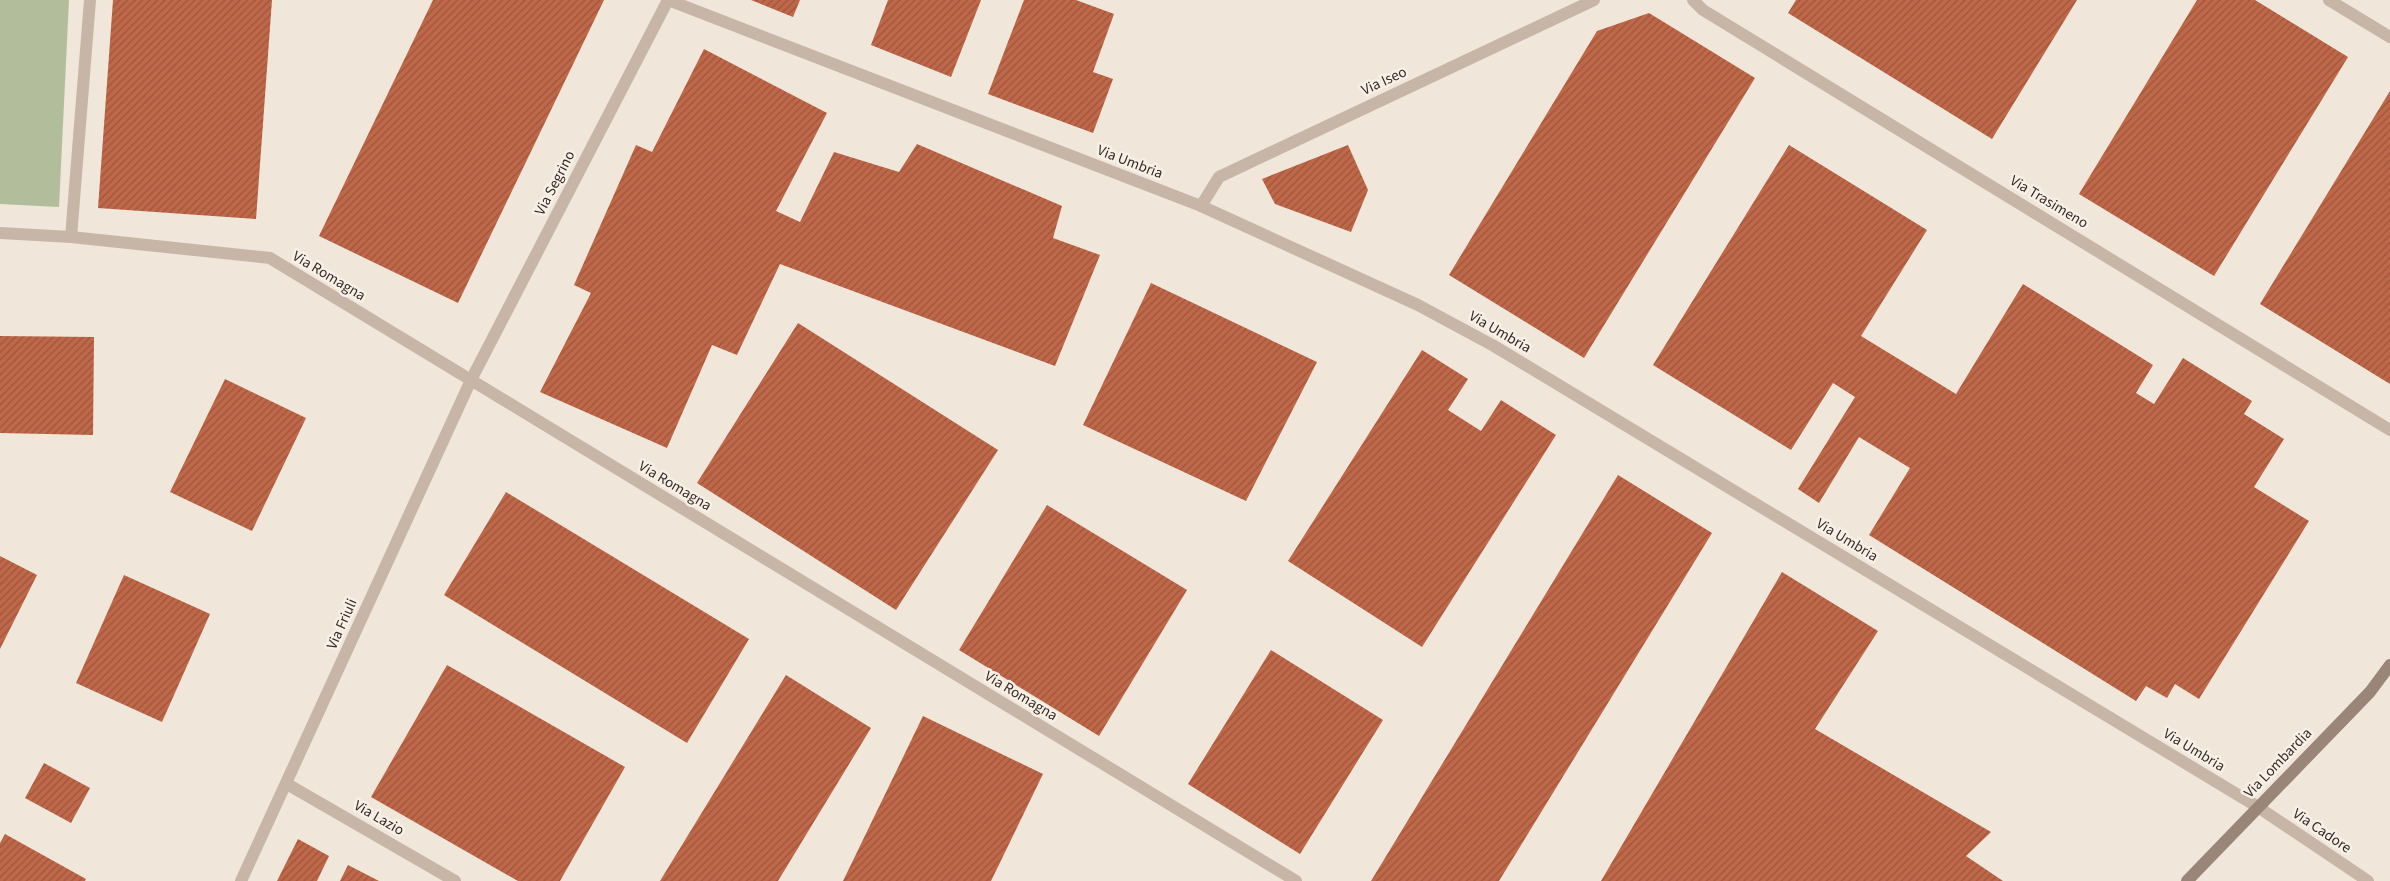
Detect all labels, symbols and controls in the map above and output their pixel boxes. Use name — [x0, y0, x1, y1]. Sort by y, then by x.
street label: Via Iseo — [1358, 61, 1410, 101]
street label: Via Umbria — [1094, 140, 1166, 184]
street label: Via Segrino — [530, 147, 580, 219]
street label: Via Trasimeno — [2006, 170, 2092, 234]
street label: Via Romagna — [289, 246, 369, 306]
street label: Via Umbria — [1465, 306, 1535, 358]
street label: Via Romagna — [635, 456, 715, 516]
street label: Via Umbria — [1812, 513, 1882, 567]
street label: Via Friuli — [321, 595, 363, 653]
street label: Via Romagna — [981, 666, 1061, 726]
street label: Via Umbria — [2159, 723, 2229, 777]
street label: Via Lombardia — [2239, 723, 2317, 803]
street label: Via Lazio — [350, 795, 408, 841]
street label: Via Cadore — [2288, 804, 2356, 858]

